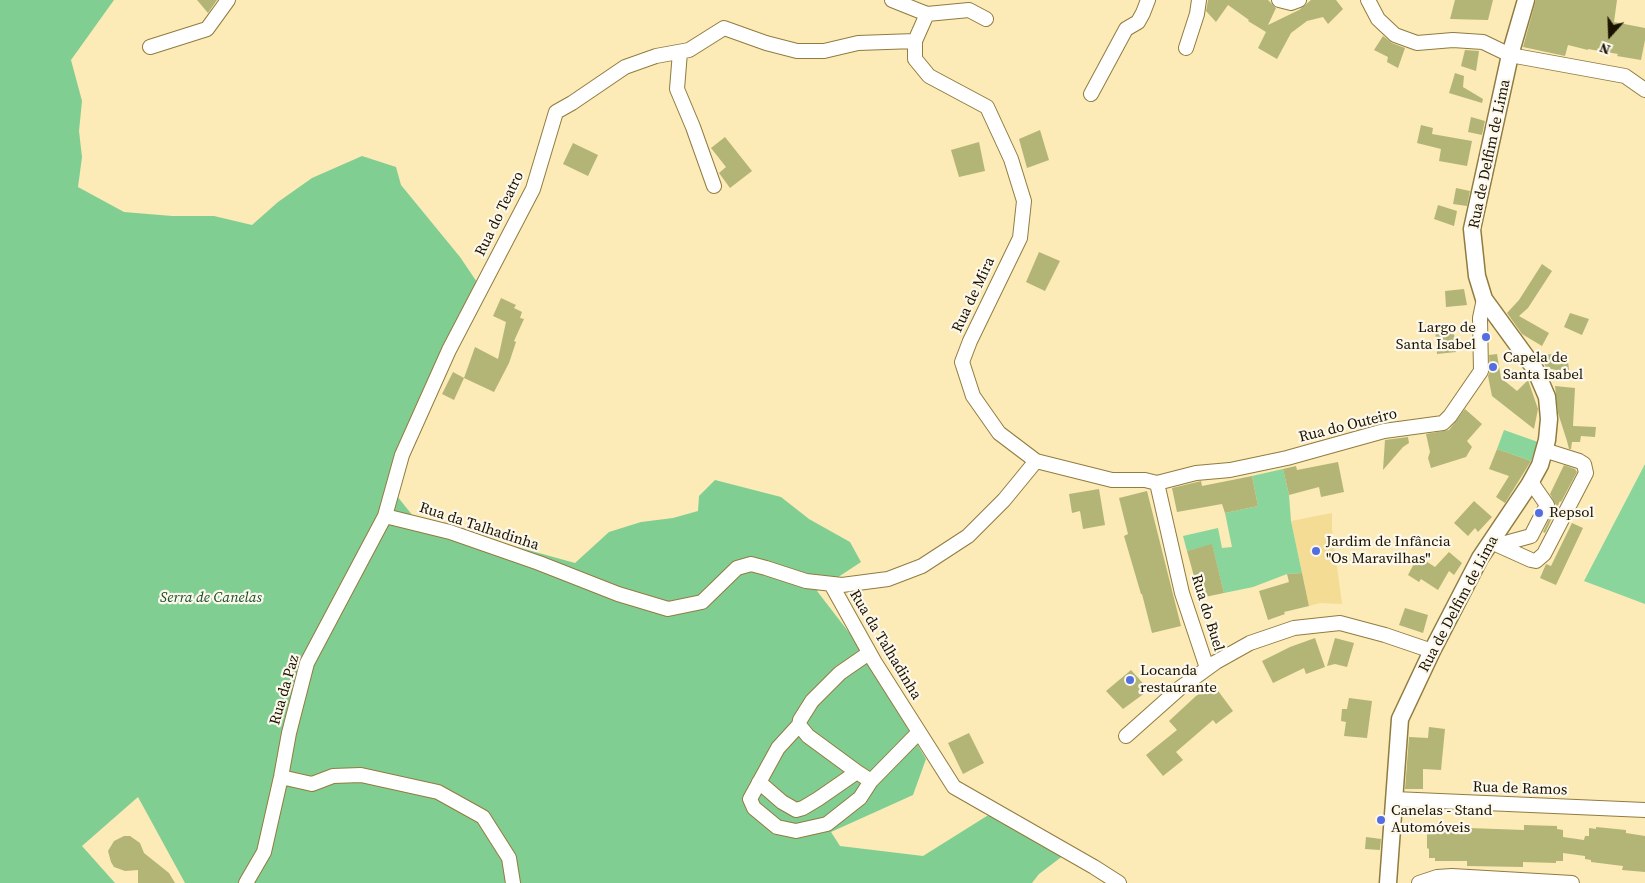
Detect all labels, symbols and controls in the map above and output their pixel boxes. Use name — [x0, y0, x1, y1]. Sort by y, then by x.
north arrow — [1585, 10, 1635, 60]
text: N — [1597, 38, 1613, 60]
street label: Rua de Delfim de Lima — [1465, 78, 1515, 230]
street label: Rua do Teatro — [472, 169, 528, 259]
street label: Rua de Mira — [949, 255, 999, 335]
place label: Largo de Santa Isabel — [1396, 319, 1476, 354]
marker: Largo de Santa Isabel — [1480, 331, 1492, 343]
place label: Capela de Santa Isabel — [1503, 349, 1583, 384]
marker: Capela de Santa Isabel — [1487, 361, 1499, 373]
street label: Rua do Outeiro — [1297, 405, 1399, 447]
street label: Rua da Talhadinha — [417, 499, 541, 555]
place label: Repsol — [1549, 504, 1594, 522]
marker: Repsol — [1533, 507, 1545, 519]
place label: Jardim de Infância "Os Maravilhas" — [1326, 533, 1451, 568]
street label: Rua de Delfim de Lima — [1415, 533, 1503, 675]
marker: Jardim de Infância "Os Maravilhas" — [1310, 545, 1322, 557]
street label: Rua do Buel — [1187, 572, 1227, 654]
street label: Rua da Talhadinha — [845, 587, 925, 703]
park label: Serra de Canelas — [160, 589, 262, 607]
street label: Rua da Paz — [266, 653, 304, 727]
place label: Locanda restaurante — [1140, 662, 1217, 697]
marker: Locanda restaurante — [1124, 674, 1136, 686]
street label: Rua de Ramos — [1472, 778, 1568, 800]
place label: Canelas - Stand Automóveis — [1391, 802, 1492, 837]
marker: Canelas - Stand Automóveis — [1375, 814, 1387, 826]

